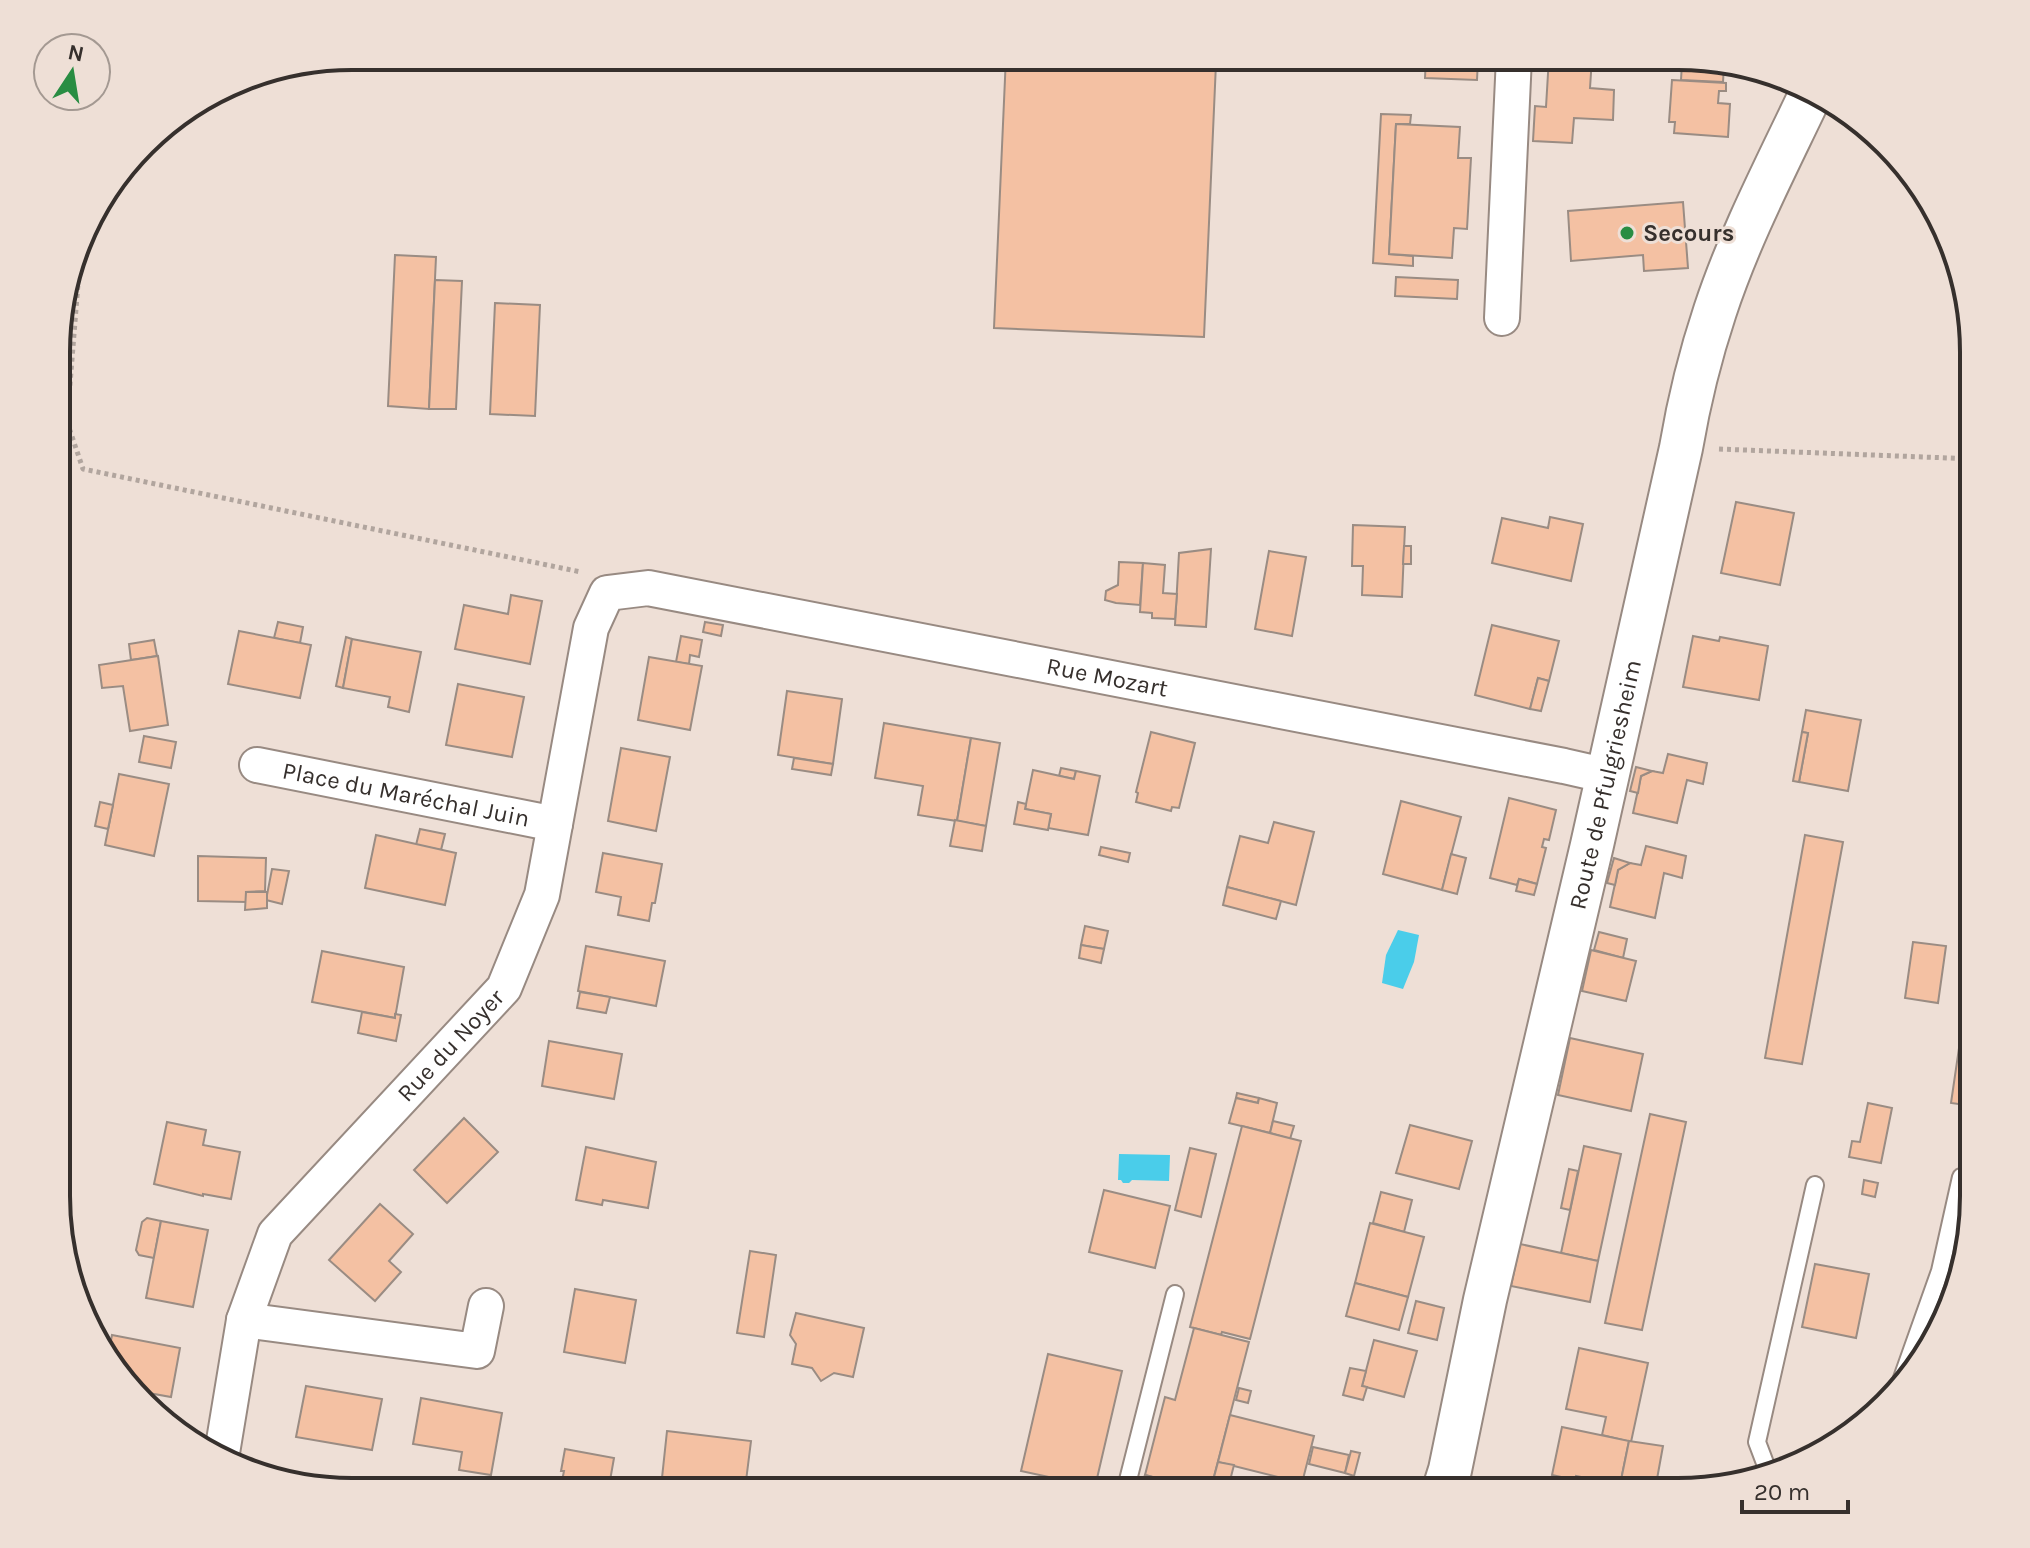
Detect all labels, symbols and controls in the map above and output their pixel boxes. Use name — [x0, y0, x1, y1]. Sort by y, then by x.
north arrow — [32, 32, 112, 112]
text: N — [66, 39, 86, 68]
place label: Secours — [1643, 219, 1734, 247]
marker: Secours — [1618, 224, 1636, 242]
street label: Rue Mozart — [1044, 652, 1170, 703]
street label: Route de Pfulgriesheim — [1563, 657, 1647, 912]
street label: Place du Maréchal Juin — [280, 756, 532, 833]
street label: Rue du Noyer — [391, 983, 510, 1107]
scale bar — [1742, 1464, 1848, 1514]
text: 20 m — [1754, 1478, 1810, 1506]

